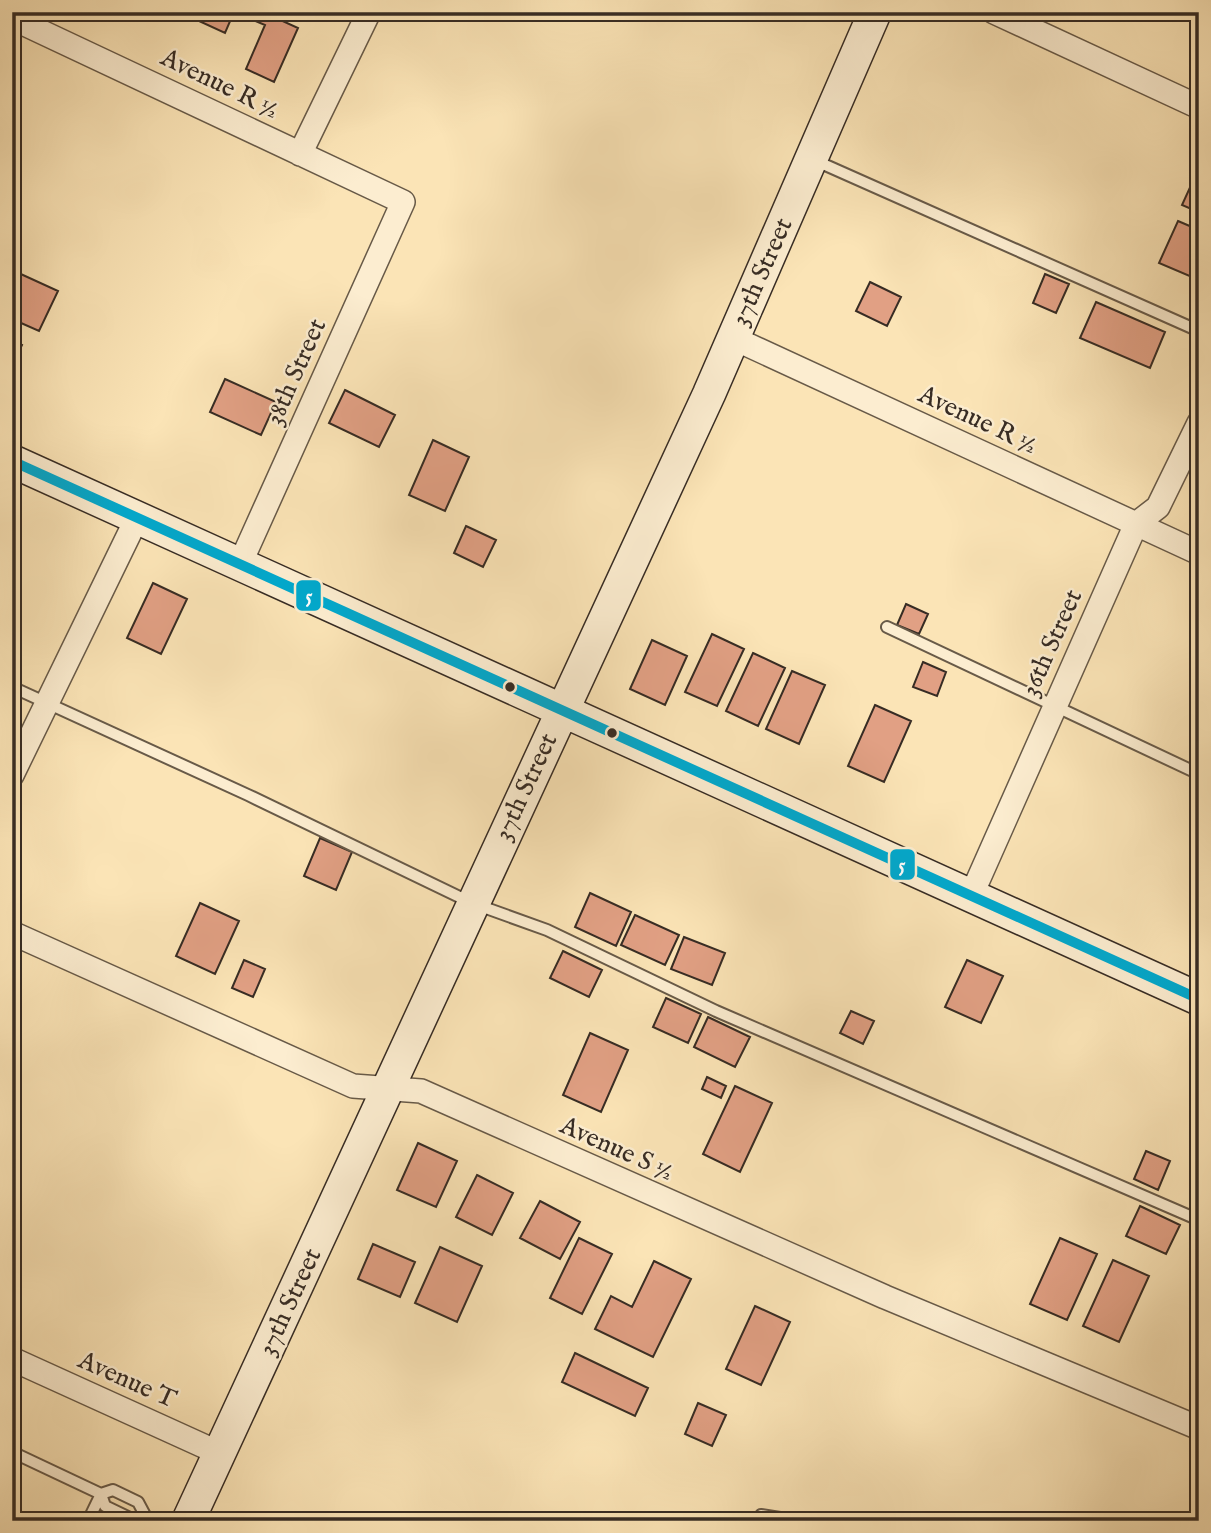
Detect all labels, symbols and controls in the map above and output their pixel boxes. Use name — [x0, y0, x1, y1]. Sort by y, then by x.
street label: Avenue R ½ — [154, 41, 285, 127]
street label: 37th Street — [724, 213, 800, 331]
street label: 38th Street — [258, 314, 334, 430]
street label: Avenue R ½ — [912, 378, 1043, 462]
line badge: 5 — [295, 579, 322, 612]
street label: 36th Street — [1014, 584, 1090, 702]
text: 5 — [306, 585, 313, 609]
unlabelled marker — [503, 680, 517, 694]
unlabelled marker — [605, 726, 619, 740]
street label: 37th Street — [487, 728, 565, 846]
line badge: 5 — [889, 848, 916, 881]
text: 5 — [899, 854, 906, 878]
street label: Avenue S ½ — [554, 1109, 679, 1189]
street label: 37th Street — [251, 1243, 329, 1361]
street label: Avenue T — [72, 1343, 181, 1416]

